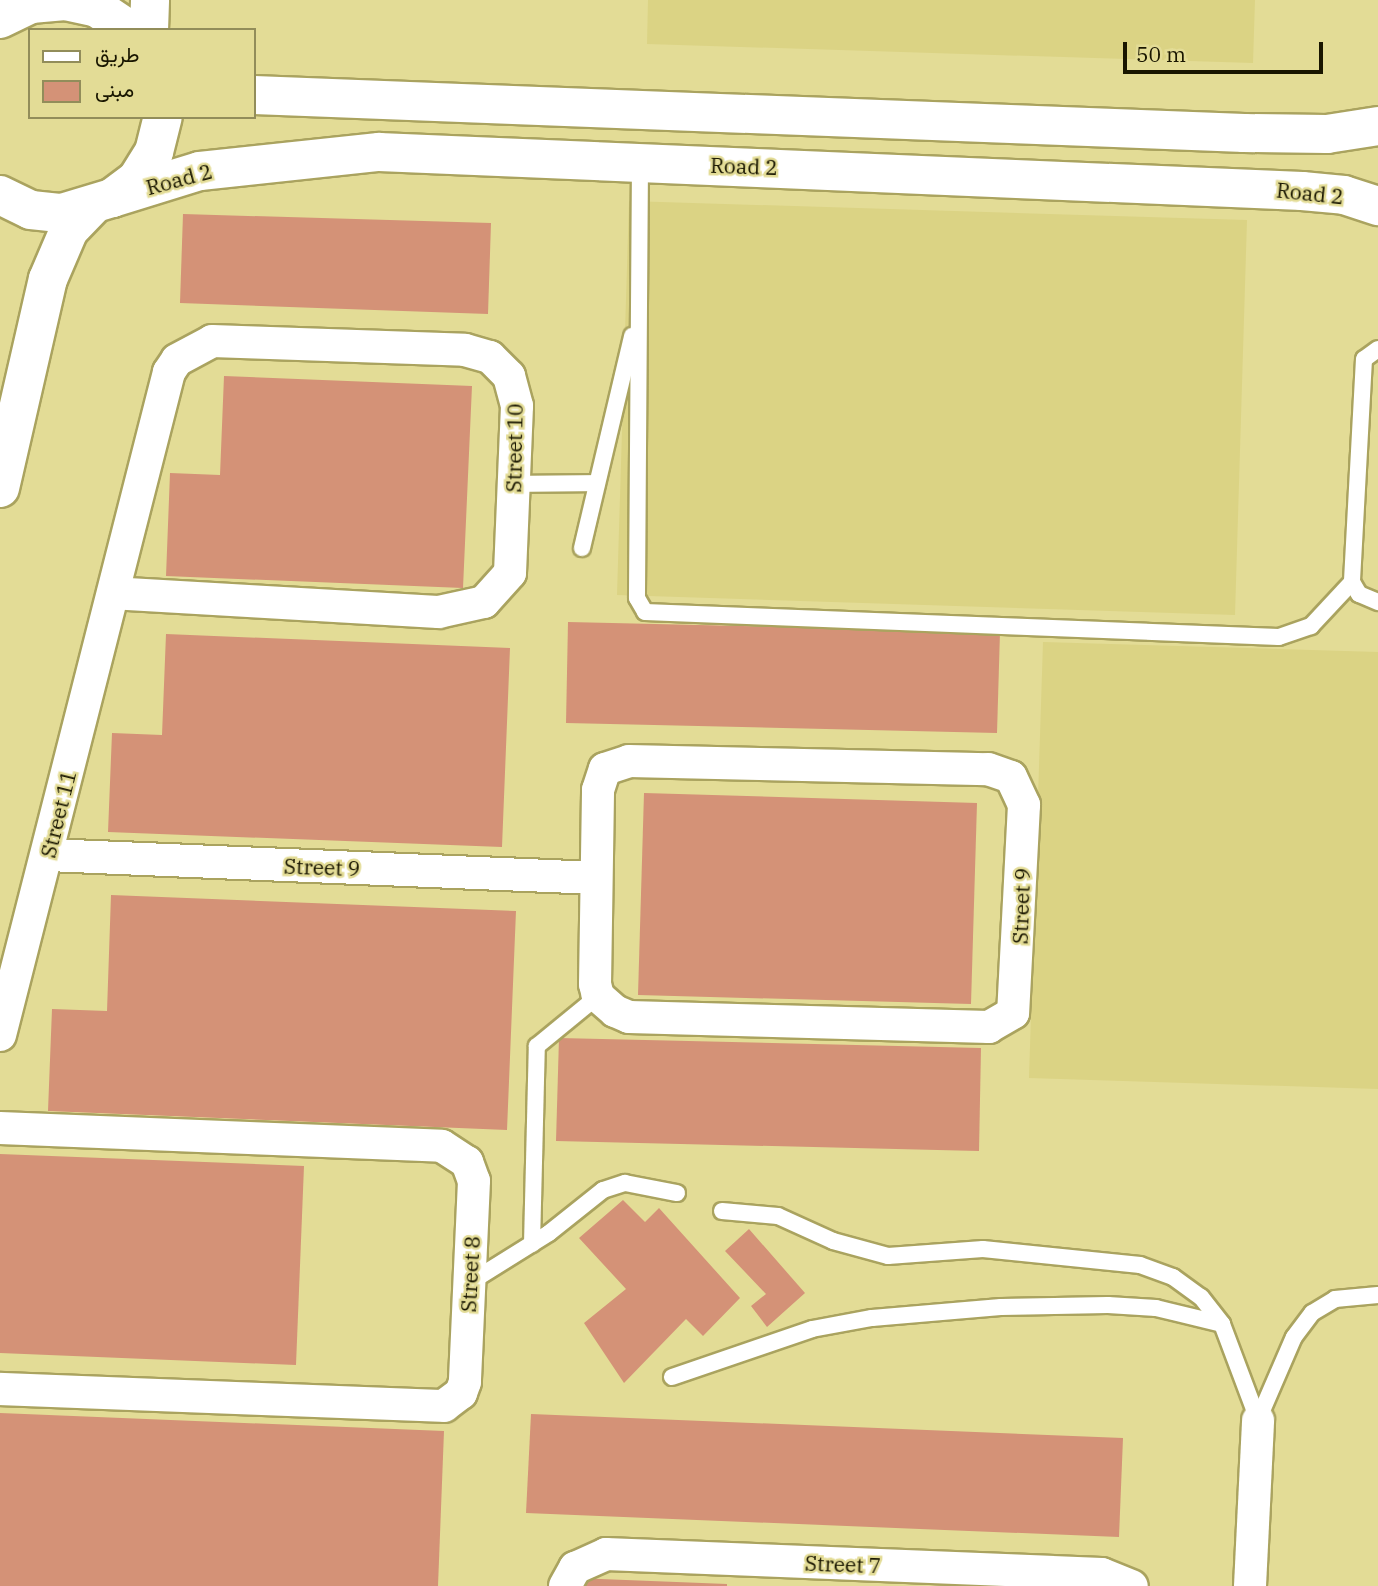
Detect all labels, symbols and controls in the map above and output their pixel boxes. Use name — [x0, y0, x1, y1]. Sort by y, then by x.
legend — [28, 28, 256, 119]
scale bar — [1126, 28, 1326, 72]
text: طريق — [95, 40, 140, 68]
text: 50 m — [1136, 40, 1186, 68]
text: مبنى — [95, 75, 134, 103]
street label: Road 2 — [710, 152, 778, 180]
street label: Road 2 — [143, 158, 215, 200]
street label: Road 2 — [1275, 177, 1345, 209]
street label: Street 10 — [501, 403, 527, 493]
street label: Street 11 — [35, 768, 81, 860]
street label: Street 9 — [283, 853, 361, 881]
street label: Street 9 — [1007, 867, 1035, 945]
street label: Street 8 — [455, 1235, 485, 1313]
street label: Street 7 — [804, 1550, 882, 1578]

